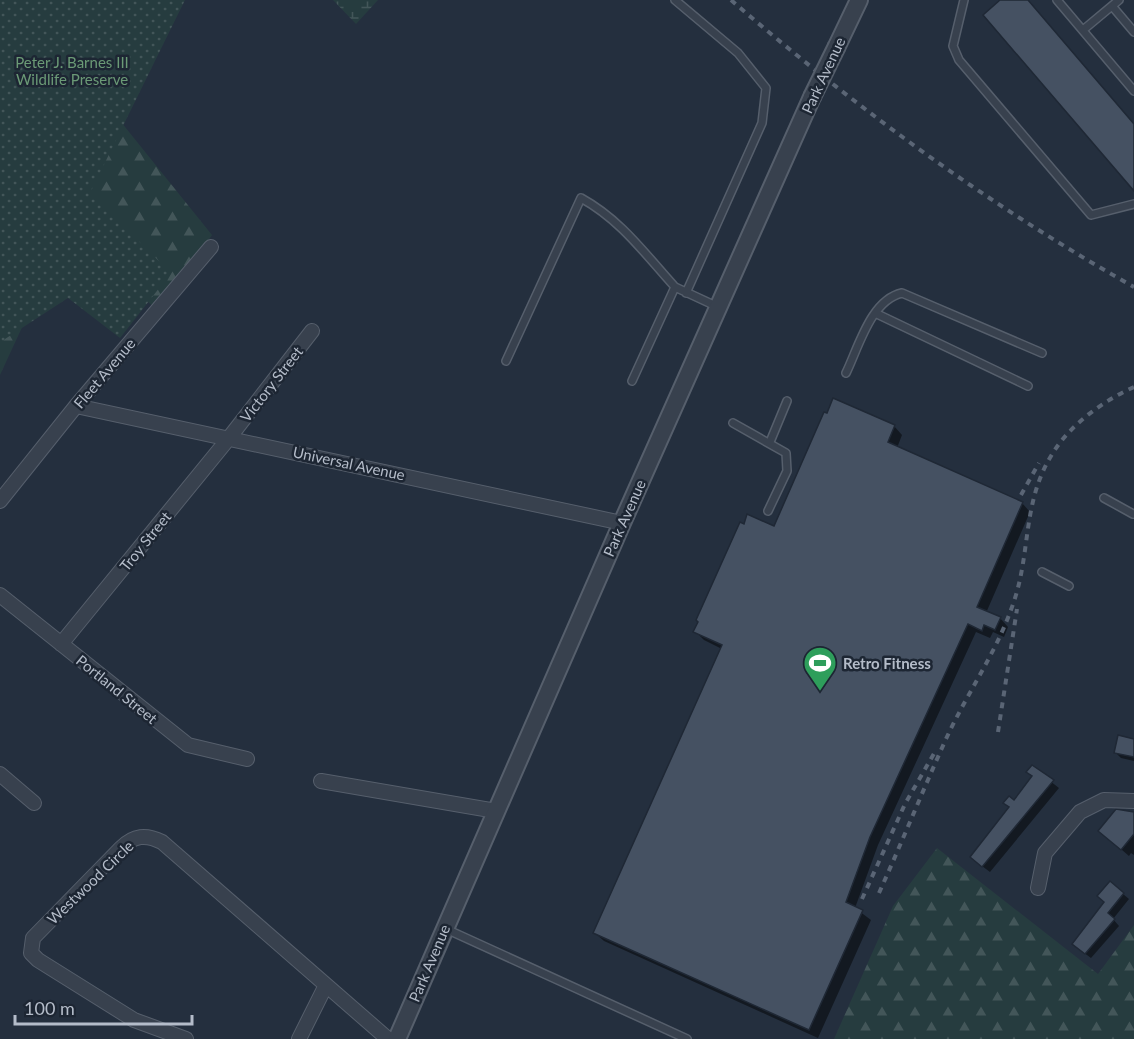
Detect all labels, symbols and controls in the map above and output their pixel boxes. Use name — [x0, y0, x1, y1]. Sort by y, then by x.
street label: Park Avenue — [797, 34, 849, 116]
park label: Peter J. Barnes III Wildlife Preserve — [15, 53, 129, 88]
street label: Fleet Avenue — [69, 334, 139, 412]
street label: Victory Street — [236, 342, 306, 425]
street label: Universal Avenue — [291, 442, 407, 484]
street label: Park Avenue — [599, 477, 649, 559]
street label: Troy Street — [116, 507, 175, 574]
sports icon: Retro Fitness — [802, 645, 838, 692]
street label: Portland Street — [73, 651, 162, 728]
place label: Retro Fitness — [843, 654, 931, 672]
street label: Westwood Circle — [43, 836, 137, 928]
street label: Park Avenue — [405, 922, 453, 1004]
scale bar — [15, 988, 192, 1026]
text: 100 m — [24, 997, 75, 1019]

